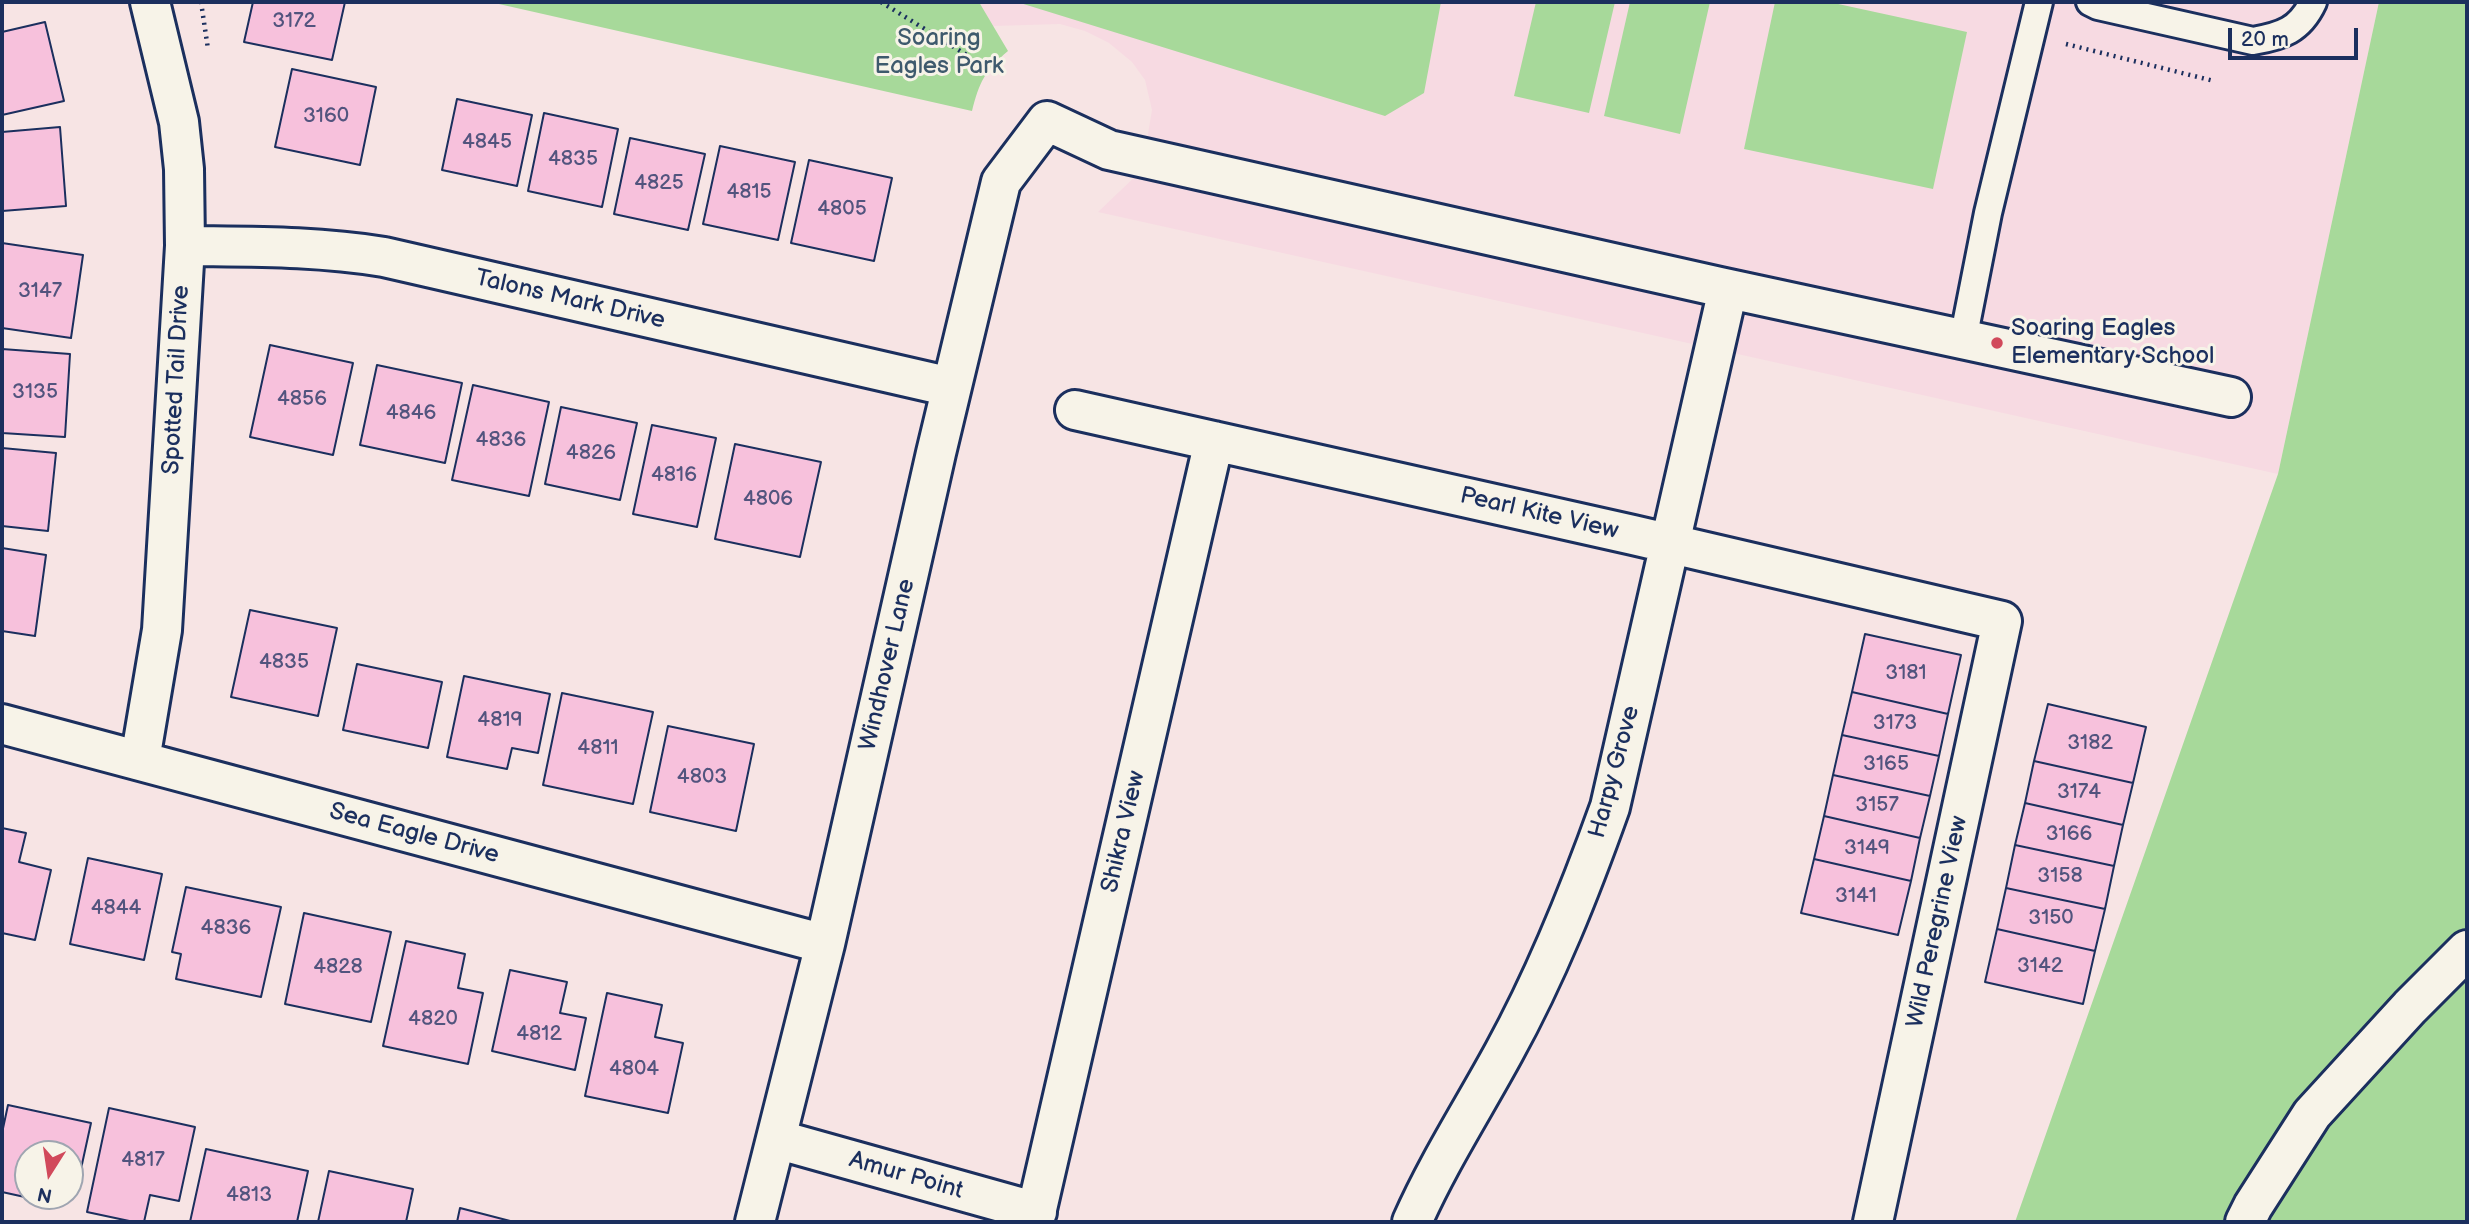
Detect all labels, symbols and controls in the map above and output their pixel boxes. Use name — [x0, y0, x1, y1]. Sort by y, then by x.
house number: 3172 — [272, 9, 316, 35]
scale bar — [2231, 14, 2360, 58]
park label: Soaring Eagles Park — [874, 25, 1004, 81]
text: 20 m — [2241, 27, 2289, 52]
house number: 3160 — [303, 104, 349, 130]
house number: 4845 — [462, 130, 512, 156]
house number: 4835 — [548, 147, 598, 173]
house number: 4825 — [634, 171, 684, 197]
house number: 4815 — [726, 180, 772, 206]
house number: 4805 — [817, 197, 867, 223]
street label: Talons Mark Drive — [472, 264, 668, 336]
house number: 3147 — [18, 279, 62, 305]
street label: Spotted Tail Drive — [158, 285, 196, 475]
place label: Soaring Eagles Elementary School — [2011, 315, 2214, 371]
marker: Soaring Eagles Elementary School — [1989, 335, 2005, 351]
house number: 3135 — [12, 380, 58, 406]
house number: 4856 — [277, 387, 327, 413]
house number: 4846 — [386, 401, 436, 427]
house number: 4836 — [476, 428, 526, 454]
house number: 4826 — [566, 441, 616, 467]
house number: 4816 — [651, 463, 697, 489]
street label: Pearl Kite View — [1457, 482, 1621, 546]
house number: 4806 — [743, 487, 793, 513]
street label: Windhover Lane — [854, 576, 922, 754]
house number: 4835 — [259, 650, 309, 676]
house number: 3181 — [1885, 661, 1927, 687]
street label: Harpy Grove — [1584, 703, 1646, 841]
house number: 4819 — [477, 708, 523, 734]
house number: 3173 — [1873, 711, 1917, 737]
house number: 3182 — [2067, 731, 2113, 757]
house number: 4811 — [577, 736, 619, 762]
house number: 3165 — [1863, 752, 1909, 778]
house number: 4803 — [677, 765, 727, 791]
street label: Shikra View — [1096, 768, 1152, 896]
house number: 3174 — [2057, 780, 2101, 806]
house number: 3157 — [1855, 793, 1899, 819]
street label: Sea Eagle Drive — [326, 798, 502, 870]
street label: Wild Peregrine View — [1901, 814, 1975, 1030]
house number: 3166 — [2046, 822, 2092, 848]
house number: 3149 — [1844, 836, 1890, 862]
house number: 3158 — [2037, 864, 2083, 890]
house number: 3141 — [1835, 884, 1877, 910]
house number: 4844 — [91, 896, 141, 922]
house number: 3150 — [2028, 906, 2074, 932]
house number: 4836 — [201, 916, 251, 942]
house number: 3142 — [2017, 954, 2063, 980]
house number: 4828 — [313, 955, 363, 981]
house number: 4820 — [408, 1007, 458, 1033]
house number: 4812 — [516, 1022, 562, 1048]
house number: 4804 — [609, 1057, 659, 1083]
north arrow — [14, 1140, 84, 1210]
street label: Amur Point — [846, 1146, 966, 1206]
house number: 4817 — [121, 1148, 165, 1174]
text: N — [36, 1181, 54, 1207]
house number: 4813 — [226, 1183, 272, 1209]

